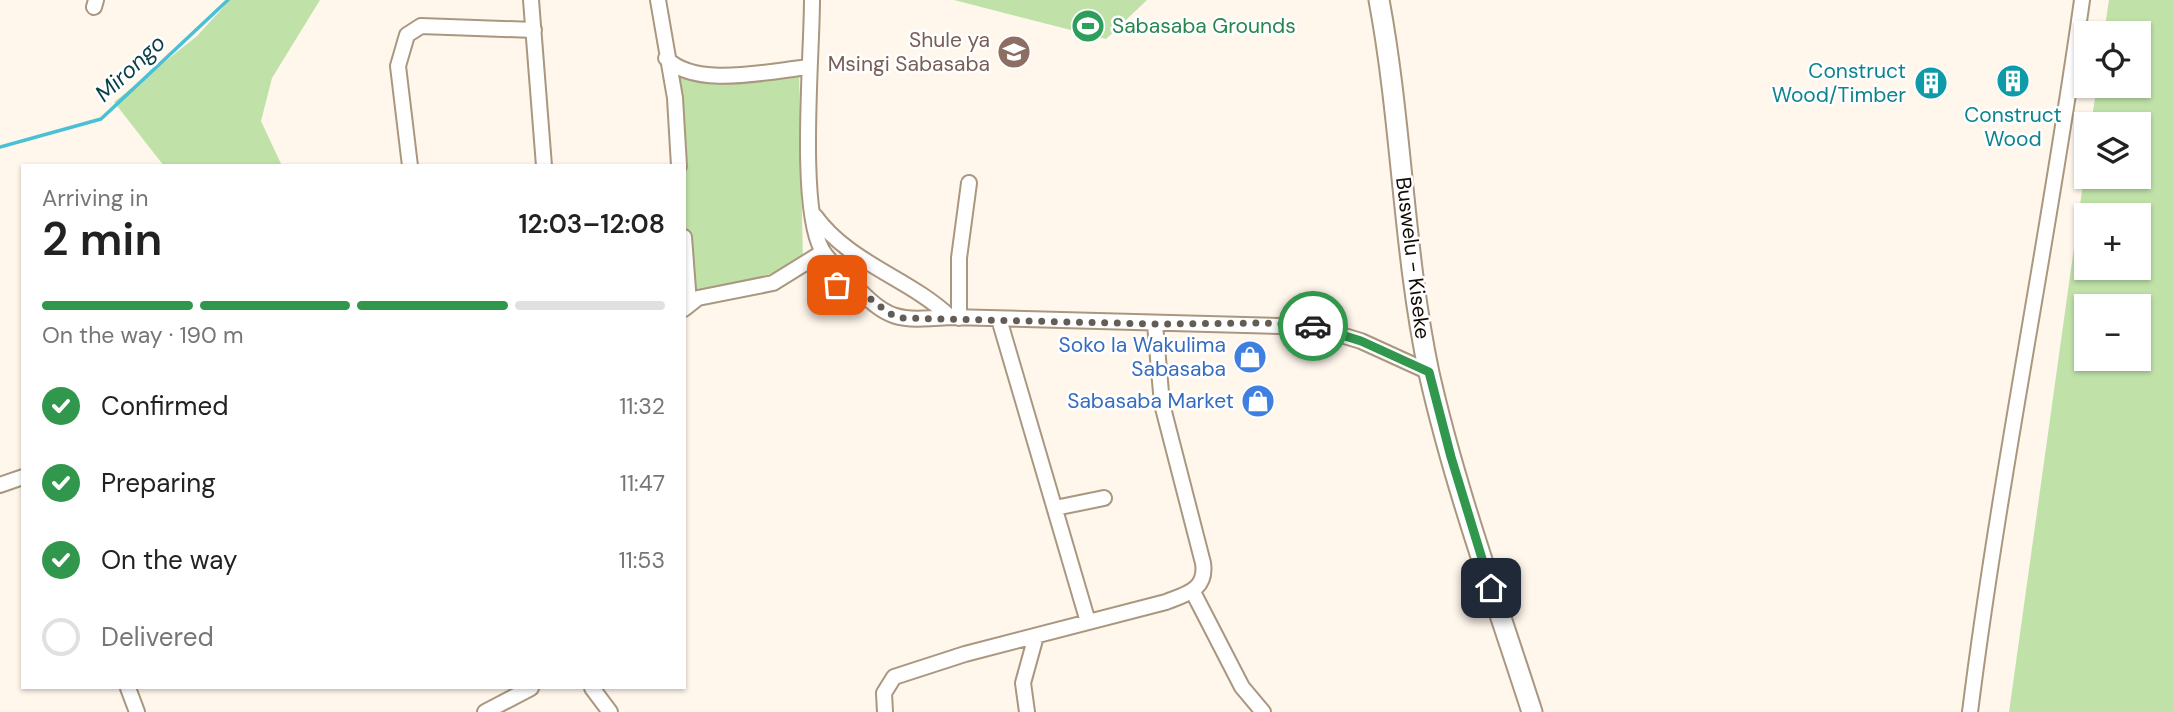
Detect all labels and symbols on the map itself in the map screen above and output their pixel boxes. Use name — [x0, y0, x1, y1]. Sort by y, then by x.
sports icon: Sabasaba Grounds — [1069, 7, 1107, 45]
place label: Sabasaba Grounds — [1112, 12, 1296, 40]
place label: Shule ya Msingi Sabasaba — [828, 26, 990, 78]
water label: Mirongo — [88, 28, 172, 108]
school or university icon: Shule ya Msingi Sabasaba — [995, 33, 1033, 71]
place label: Construct Wood/Timber — [1772, 57, 1906, 109]
building icon: Construct Wood — [1994, 62, 2032, 100]
building icon: Construct Wood/Timber — [1912, 64, 1950, 102]
place label: Construct Wood — [1964, 101, 2062, 153]
street label: Buswelu - Kiseke — [1389, 175, 1437, 341]
pin — [807, 255, 867, 315]
courier — [1278, 291, 1348, 361]
place label: Soko la Wakulima Sabasaba — [1059, 331, 1226, 383]
shop icon: Soko la Wakulima Sabasaba — [1231, 338, 1269, 376]
shop icon: Sabasaba Market — [1239, 382, 1277, 420]
place label: Sabasaba Market — [1067, 387, 1234, 415]
pin — [1461, 558, 1521, 618]

